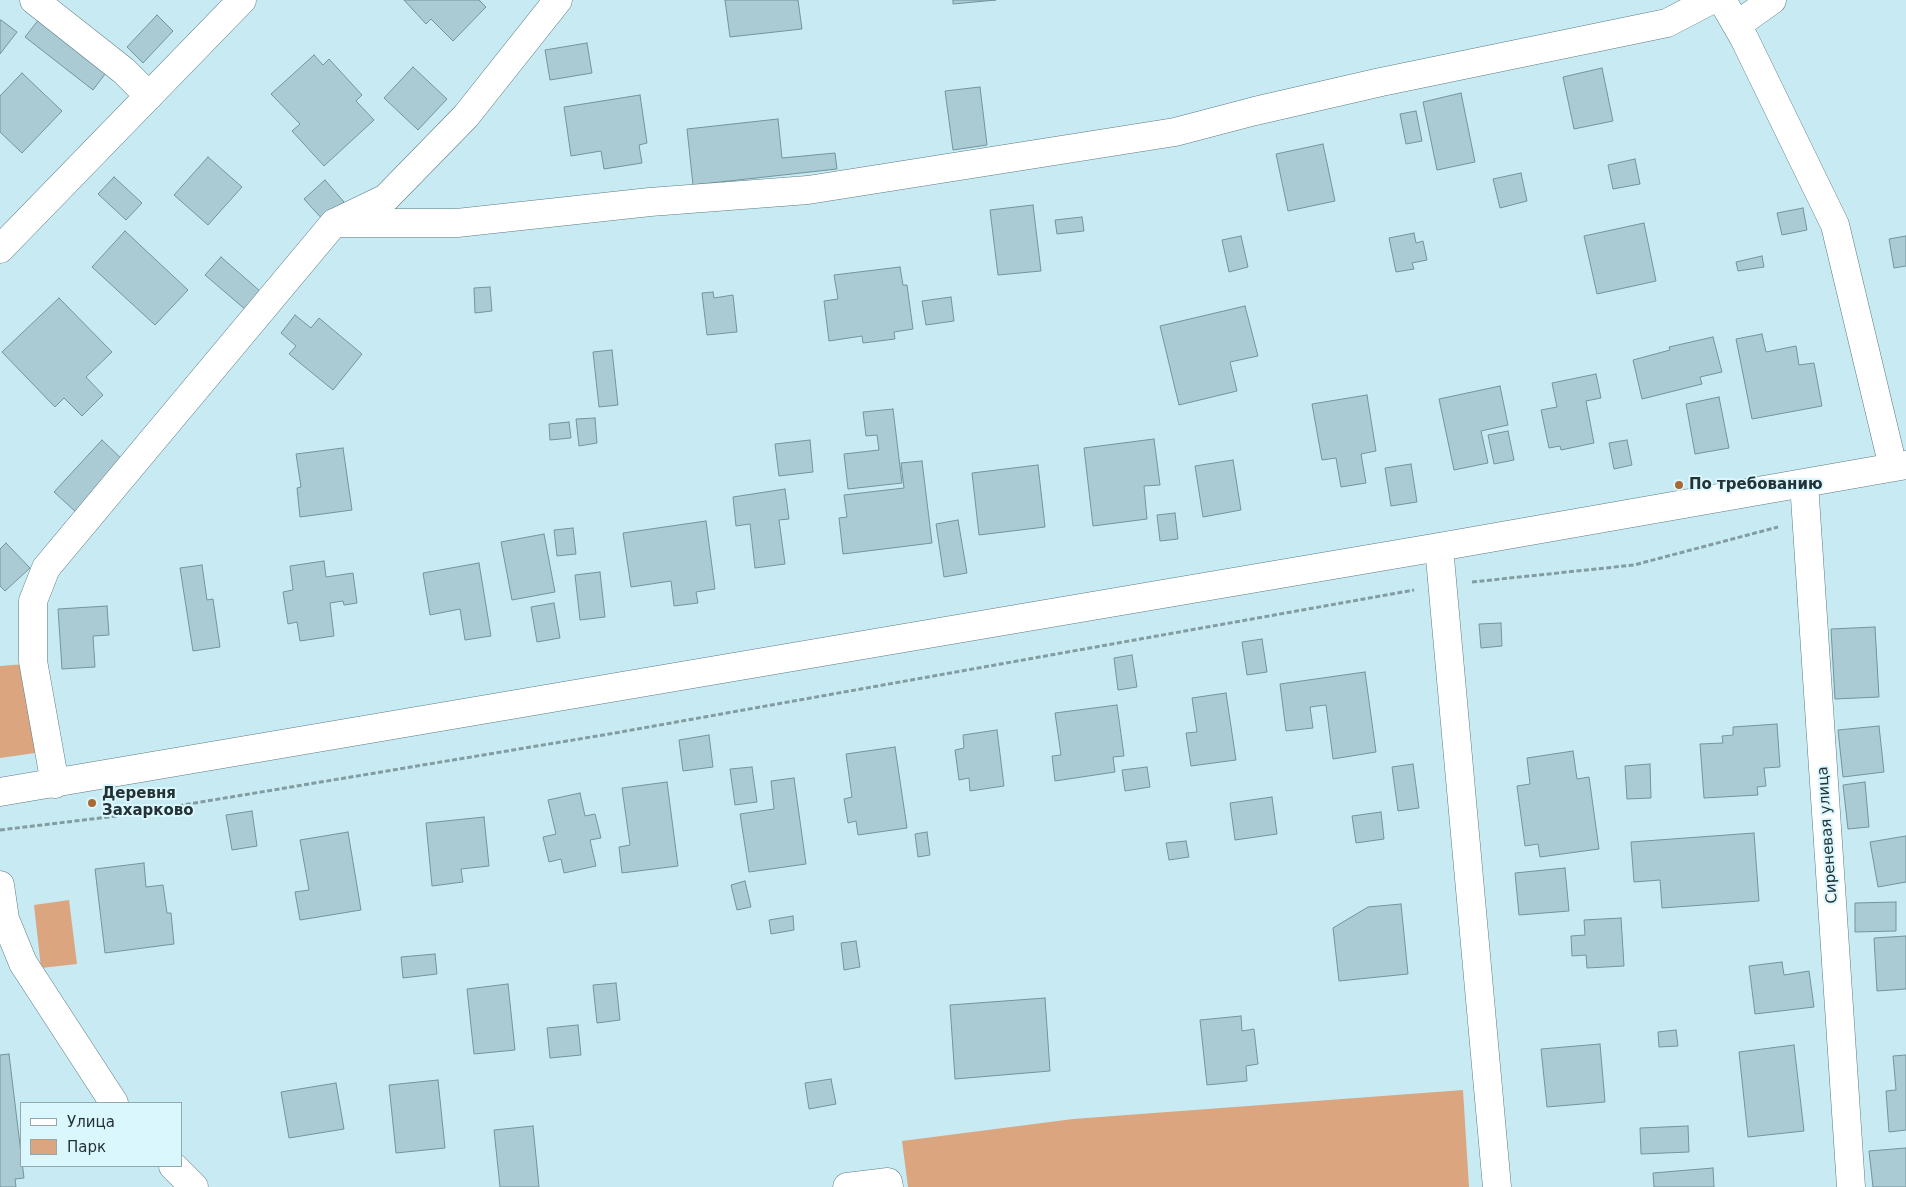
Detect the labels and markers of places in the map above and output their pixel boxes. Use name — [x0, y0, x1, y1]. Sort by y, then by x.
place label: По требованию — [1689, 476, 1823, 494]
marker: По требованию — [1673, 479, 1685, 491]
place label: Деревня Захарково — [102, 785, 194, 820]
marker: Деревня Захарково — [86, 797, 98, 809]

